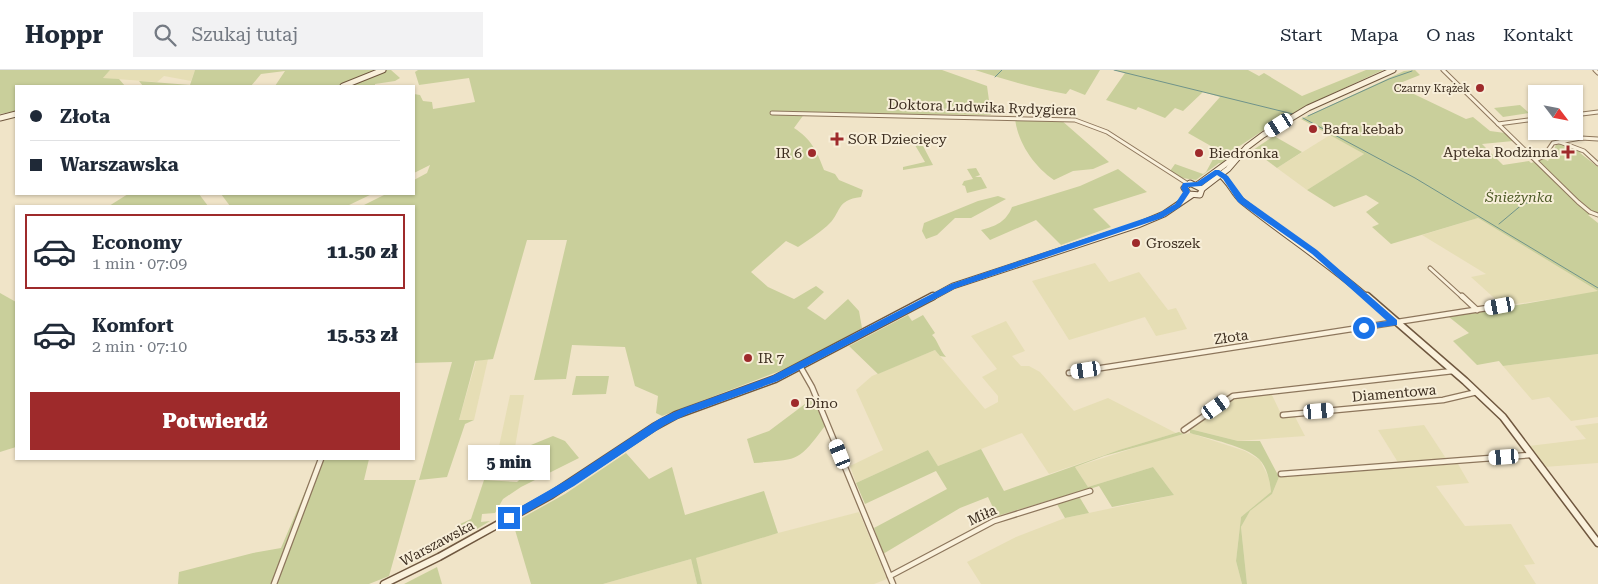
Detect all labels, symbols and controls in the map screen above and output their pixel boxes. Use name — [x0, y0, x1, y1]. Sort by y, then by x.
search box — [133, 12, 483, 57]
text: Hoppr — [25, 21, 103, 49]
icon: search — [151, 21, 179, 49]
text: Szukaj tutaj — [191, 23, 298, 46]
text: Start — [1280, 24, 1322, 45]
text: Mapa — [1350, 24, 1398, 45]
text: O nas — [1426, 24, 1475, 45]
text: Kontakt — [1503, 24, 1573, 45]
place label: Czarny Krążek — [1394, 82, 1470, 95]
marker: Czarny Krążek — [1474, 82, 1486, 94]
north arrow — [1528, 85, 1582, 140]
map controls — [1528, 85, 1583, 140]
street label: Doktora Ludwika Rydygiera — [888, 96, 1077, 118]
text: Złota — [60, 105, 110, 128]
car — [1262, 111, 1295, 139]
place label: Bafra kebab — [1323, 121, 1404, 137]
marker: Bafra kebab — [1307, 123, 1319, 135]
place label: SOR Dziecięcy — [848, 131, 948, 147]
marker: SOR Dziecięcy — [830, 132, 844, 146]
place label: Apteka Rodzinna — [1443, 144, 1558, 160]
place label: IR 6 — [776, 145, 802, 161]
place label: Biedronka — [1209, 145, 1279, 161]
marker: Apteka Rodzinna — [1562, 146, 1574, 158]
marker: IR 6 — [806, 147, 818, 159]
marker: Biedronka — [1193, 147, 1205, 159]
text: Warszawska — [60, 153, 179, 176]
park label: Śnieżynka — [1484, 189, 1553, 205]
icon: car — [32, 229, 77, 274]
text: Economy — [92, 231, 182, 254]
place label: Groszek — [1146, 235, 1201, 251]
marker: Groszek — [1130, 237, 1142, 249]
text: 11.50 zł — [327, 240, 398, 263]
text: 1 min · 07:09 — [92, 254, 187, 273]
car — [1483, 296, 1516, 316]
icon: car — [32, 312, 77, 357]
text: Komfort — [92, 314, 174, 337]
route start — [1353, 317, 1375, 339]
text: 15.53 zł — [327, 323, 398, 346]
street label: Złota — [1213, 327, 1250, 347]
text: 2 min · 07:10 — [92, 337, 187, 356]
place label: IR 7 — [758, 350, 785, 366]
marker: IR 7 — [742, 352, 754, 364]
car — [1070, 360, 1101, 380]
street label: Diamentowa — [1351, 381, 1437, 405]
button: Potwierdź — [30, 392, 400, 450]
car — [1199, 392, 1232, 422]
place label: Dino — [805, 395, 838, 411]
marker: Dino — [789, 397, 801, 409]
car — [1303, 402, 1334, 420]
car — [827, 437, 852, 471]
callout: 5 min — [468, 446, 550, 480]
car — [1488, 448, 1519, 466]
text: 5 min — [487, 453, 531, 472]
street label: Miła — [965, 501, 999, 528]
route end — [498, 507, 520, 529]
street label: Warszawska — [397, 517, 477, 569]

